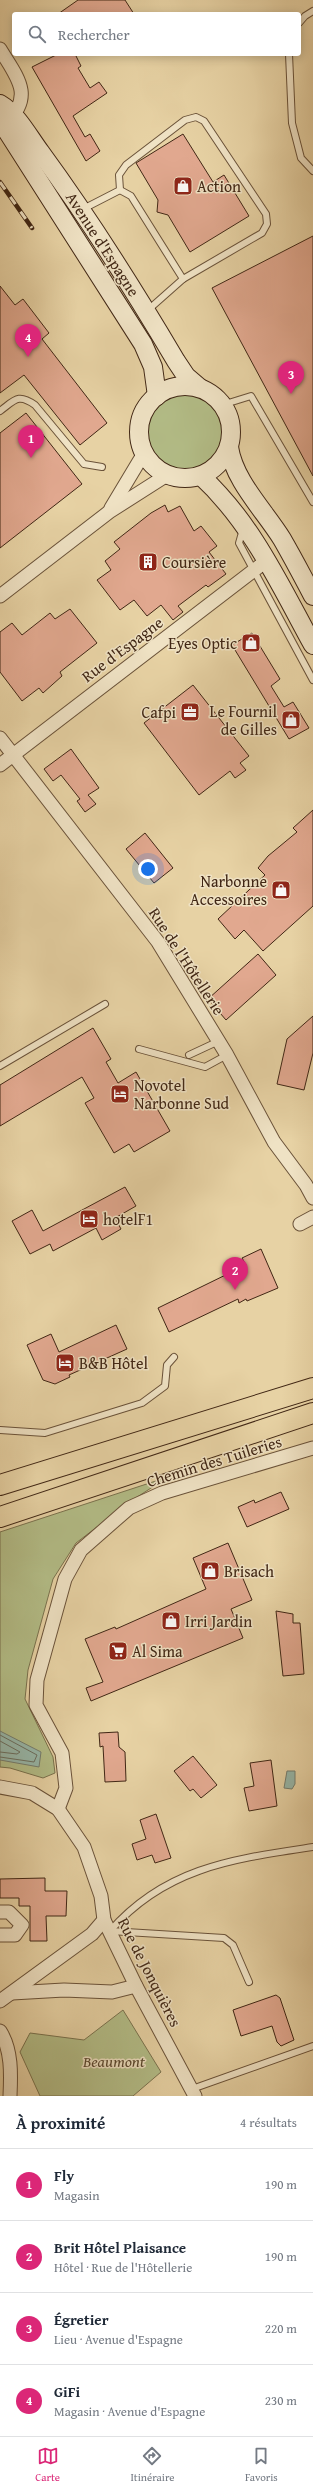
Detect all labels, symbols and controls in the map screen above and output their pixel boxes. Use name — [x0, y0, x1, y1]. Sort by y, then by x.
search box — [12, 12, 301, 56]
icon: search — [26, 23, 48, 45]
text: Rechercher — [58, 24, 130, 45]
place label: Action — [197, 174, 241, 198]
shop icon: Action — [172, 175, 194, 197]
street label: Avenue d'Espagne — [60, 187, 146, 301]
pin: 4 — [15, 324, 41, 357]
pin: 3 — [278, 361, 304, 394]
pin: 1 — [18, 425, 44, 458]
place label: Coursière — [162, 550, 226, 574]
building icon: Coursière — [137, 551, 159, 573]
street label: Rue d'Espagne — [76, 610, 168, 688]
place label: Eyes Optic — [168, 631, 237, 655]
shop icon: Eyes Optic — [240, 632, 262, 654]
place label: Le Fournil de Gilles — [210, 699, 278, 741]
place label: Cafpi — [141, 700, 177, 724]
office icon: Cafpi — [179, 701, 201, 723]
shop icon: Le Fournil de Gilles — [280, 709, 302, 731]
your location — [138, 859, 158, 879]
place label: Narbonne Accessoires — [190, 869, 267, 911]
shop icon: Narbonne Accessoires — [270, 879, 292, 901]
street label: Rue de l'Hôtellerie — [143, 902, 231, 1020]
place label: Novotel Narbonne Sud — [134, 1073, 230, 1115]
hotel icon: Novotel Narbonne Sud — [109, 1083, 131, 1105]
place label: hotelF1 — [103, 1207, 153, 1231]
hotel icon: hotelF1 — [78, 1208, 100, 1230]
pin: 2 — [222, 1257, 248, 1290]
place label: B&B Hôtel — [79, 1351, 148, 1375]
hotel icon: B&B Hôtel — [54, 1352, 76, 1374]
street label: Chemin des Tuileries — [143, 1429, 285, 1493]
place label: Brisach — [224, 1559, 274, 1583]
shop icon: Brisach — [199, 1560, 221, 1582]
place label: Irri Jardin — [185, 1609, 252, 1633]
shop icon: Irri Jardin — [160, 1610, 182, 1632]
place label: Al Sima — [132, 1639, 183, 1663]
supermarket icon: Al Sima — [107, 1640, 129, 1662]
street label: Rue de Jonquières — [112, 1913, 188, 2031]
park label: Beaumont — [82, 2049, 146, 2073]
text: À proximité — [16, 2110, 105, 2135]
text: 4 résultats — [240, 2113, 297, 2132]
text: Fly — [54, 2165, 74, 2186]
text: 1 — [26, 2175, 32, 2194]
text: 190 m — [265, 2175, 297, 2194]
text: Magasin — [54, 2186, 100, 2205]
text: Brit Hôtel Plaisance — [54, 2237, 186, 2258]
text: 2 — [26, 2247, 32, 2266]
text: 190 m — [265, 2247, 297, 2266]
text: Hôtel · Rue de l'Hôtellerie — [54, 2258, 192, 2277]
text: Égretier — [54, 2309, 109, 2330]
text: 3 — [26, 2319, 32, 2338]
text: 220 m — [265, 2319, 297, 2338]
text: Lieu · Avenue d'Espagne — [54, 2330, 183, 2349]
text: GiFi — [54, 2381, 80, 2402]
text: 4 — [26, 2391, 32, 2410]
text: 230 m — [265, 2391, 297, 2410]
text: Magasin · Avenue d'Espagne — [54, 2402, 205, 2421]
tab: Carte — [35, 2445, 60, 2485]
tab: Itinéraire — [130, 2445, 174, 2485]
tab: Favoris — [245, 2445, 278, 2485]

